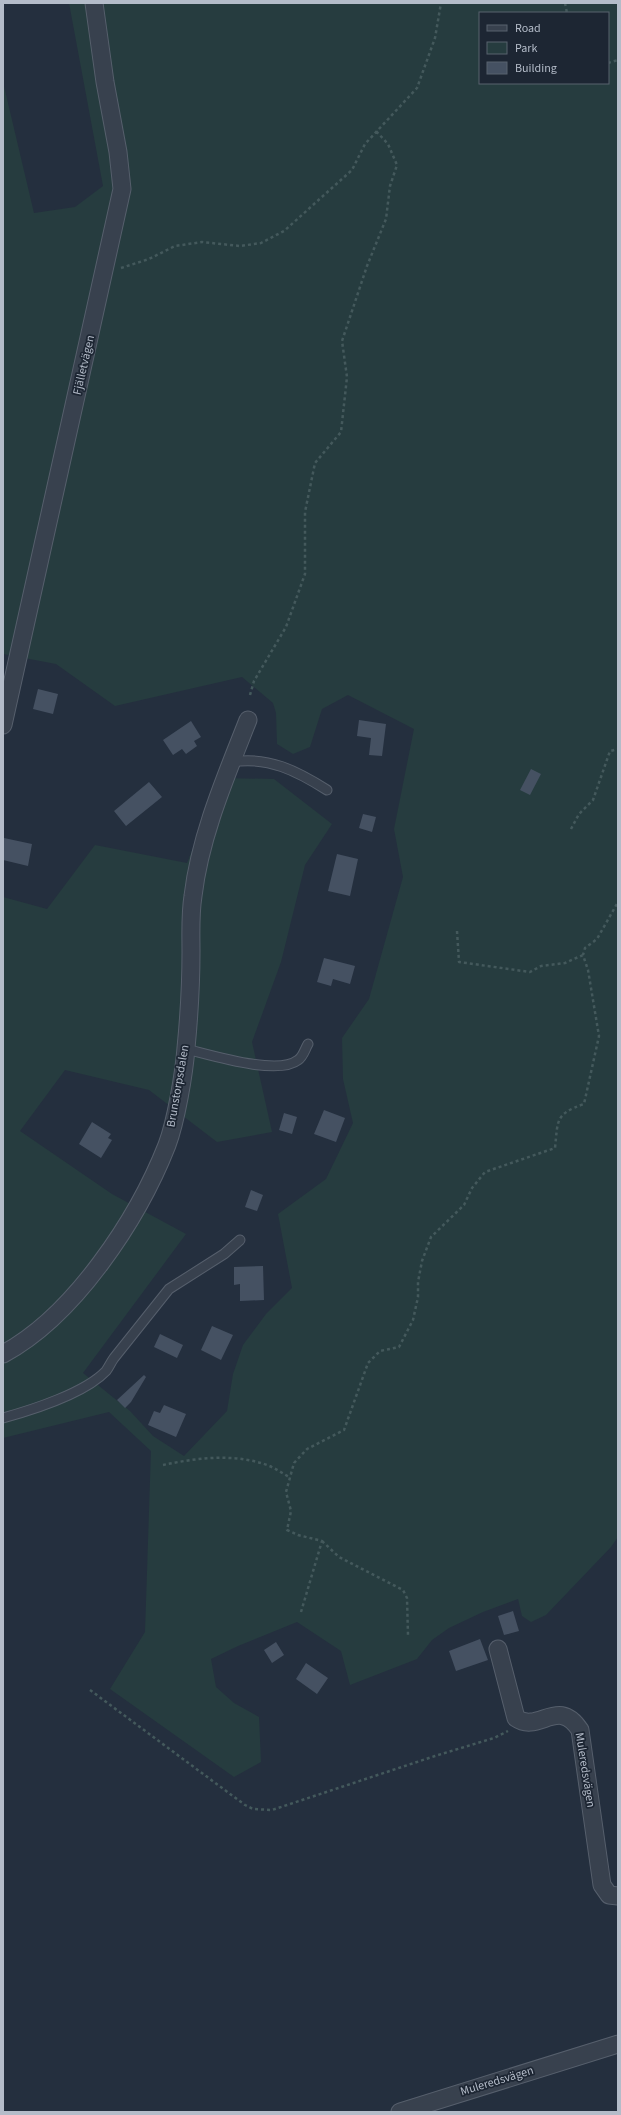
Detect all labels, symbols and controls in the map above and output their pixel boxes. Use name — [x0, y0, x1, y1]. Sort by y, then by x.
legend — [479, 12, 609, 84]
text: Road — [515, 20, 541, 37]
text: Park — [515, 40, 537, 57]
text: Building — [515, 60, 557, 77]
street label: Fjälletvägen — [69, 333, 99, 397]
street label: Brunstorpsdalen — [162, 1043, 194, 1129]
street label: Muleredsvägen — [571, 1731, 599, 1809]
street label: Muleredsvägen — [458, 2062, 536, 2100]

